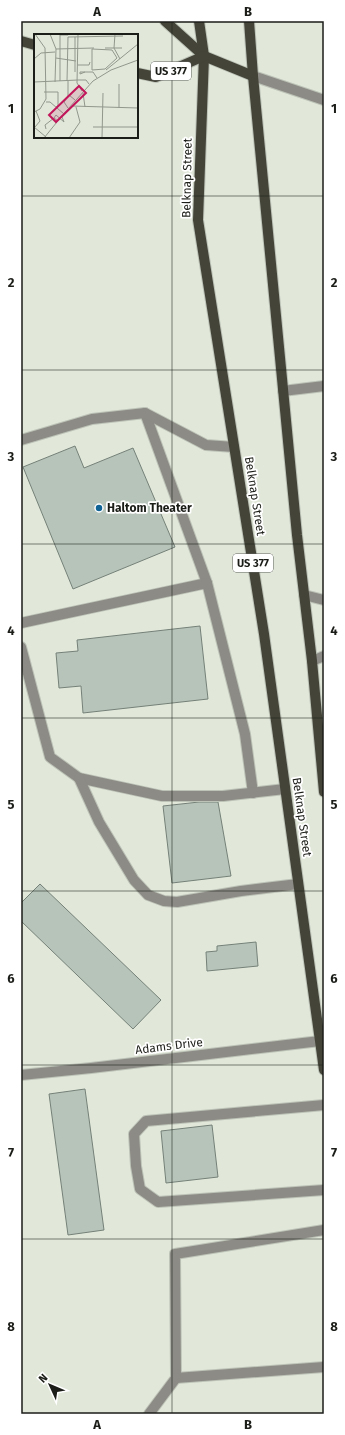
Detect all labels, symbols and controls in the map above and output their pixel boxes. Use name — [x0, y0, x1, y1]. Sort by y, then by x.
text: A — [92, 4, 101, 19]
text: B — [244, 4, 252, 19]
inset map — [34, 34, 138, 138]
road number: US 377 — [151, 62, 191, 80]
text: 1 — [8, 101, 14, 116]
text: 1 — [331, 101, 337, 116]
street label: Belknap Street — [179, 137, 195, 218]
text: 2 — [8, 275, 15, 290]
text: 2 — [331, 275, 338, 290]
text: 3 — [7, 449, 15, 464]
text: 3 — [330, 449, 338, 464]
street label: Belknap Street — [242, 455, 268, 537]
place label: Haltom Theater — [107, 501, 192, 515]
marker: Haltom Theater — [94, 503, 104, 513]
road number: US 377 — [233, 554, 273, 572]
text: 4 — [7, 623, 15, 638]
text: 4 — [330, 623, 338, 638]
street label: Belknap Street — [290, 776, 315, 858]
text: 5 — [8, 797, 15, 812]
text: 5 — [331, 797, 338, 812]
text: 6 — [7, 971, 15, 986]
text: 6 — [330, 971, 338, 986]
street label: Adams Drive — [135, 1035, 203, 1057]
text: 7 — [8, 1145, 14, 1160]
text: 7 — [331, 1145, 337, 1160]
text: 8 — [7, 1319, 15, 1334]
text: 8 — [330, 1319, 338, 1334]
north arrow — [30, 1365, 70, 1405]
text: N — [36, 1371, 50, 1386]
text: A — [92, 1417, 101, 1432]
text: B — [244, 1417, 252, 1432]

